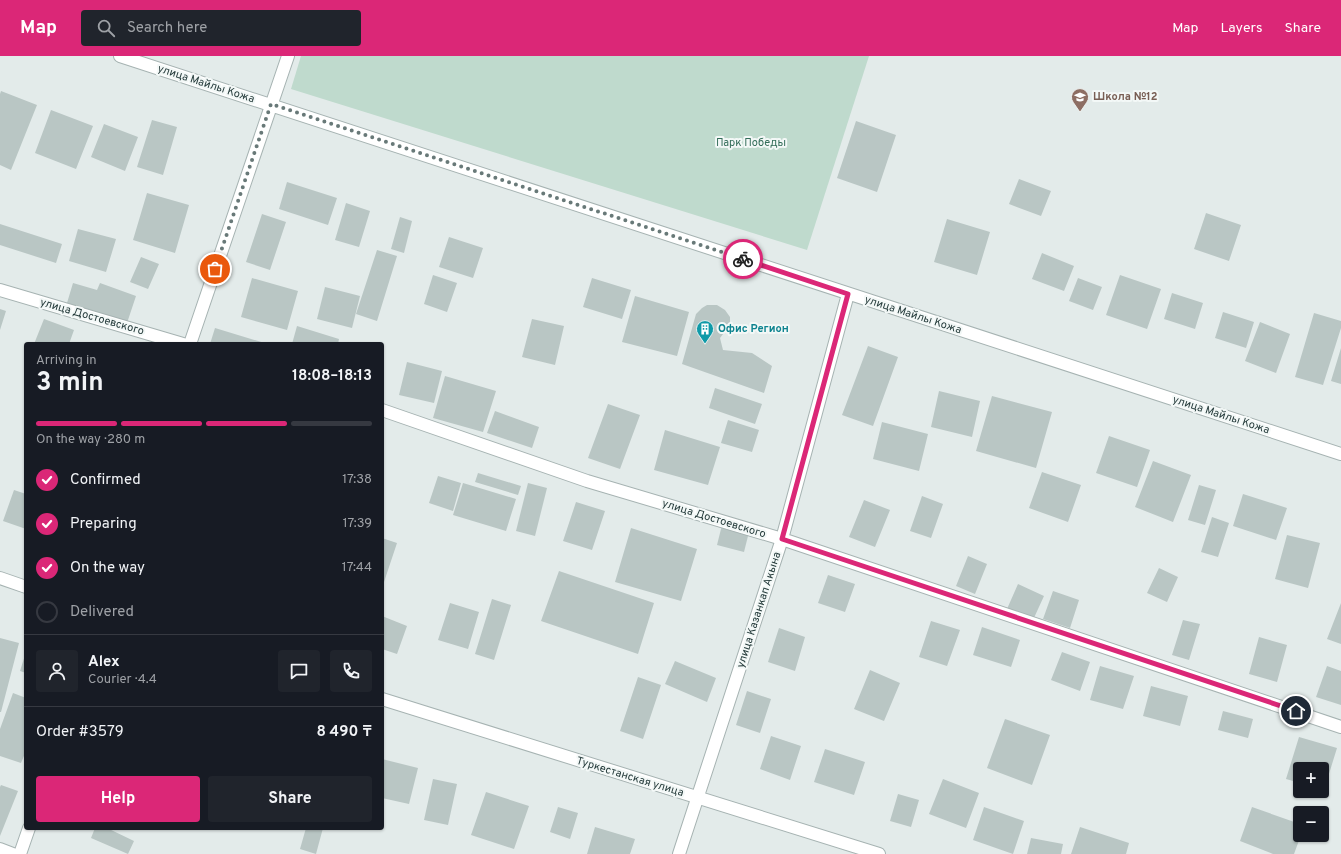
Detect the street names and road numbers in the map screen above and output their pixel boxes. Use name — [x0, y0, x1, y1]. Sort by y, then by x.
street label: улица Майлы Кожа — [156, 62, 256, 106]
street label: улица Майлы Кожа — [863, 293, 963, 337]
street label: улица Достоевского — [38, 295, 146, 339]
street label: улица Майлы Кожа — [1171, 393, 1271, 437]
street label: улица Достоевского — [660, 497, 768, 541]
street label: улица Казанкап Акына — [734, 550, 784, 670]
street label: Туркестанская улица — [575, 754, 686, 800]

